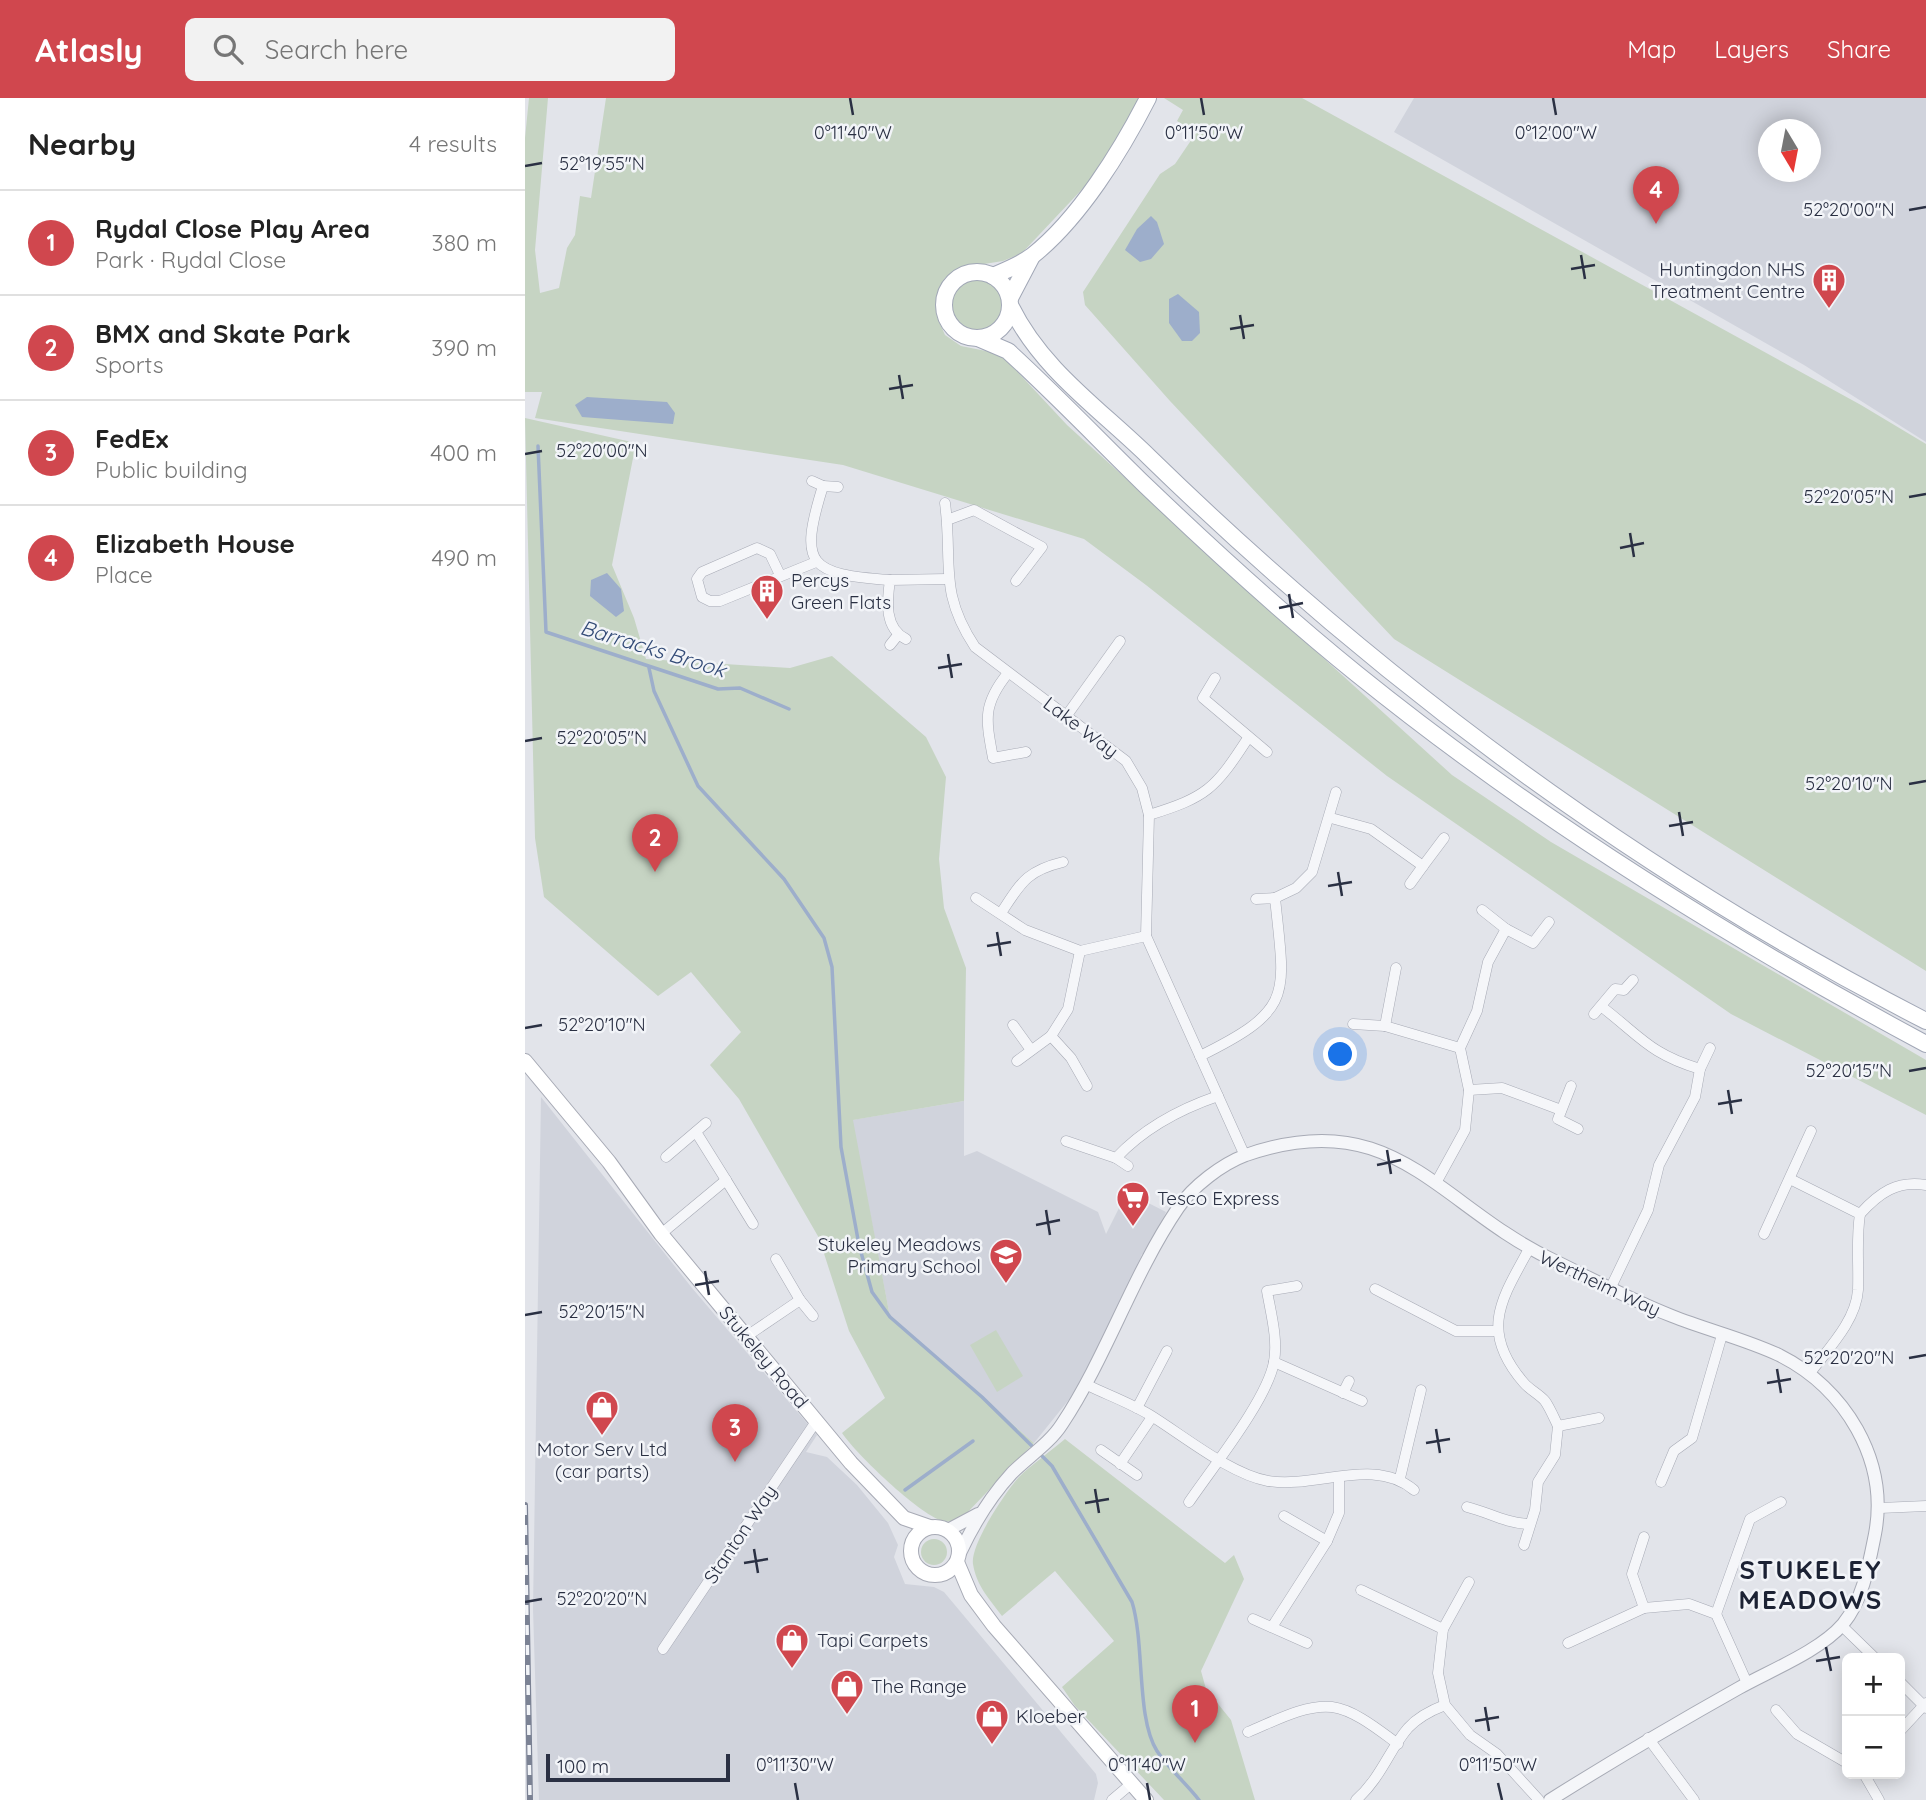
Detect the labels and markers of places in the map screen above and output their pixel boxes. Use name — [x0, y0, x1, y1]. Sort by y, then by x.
pin: 4 — [1633, 166, 1679, 224]
place label: Huntingdon NHS Treatment Centre — [1650, 257, 1805, 303]
building icon: Huntingdon NHS Treatment Centre — [1810, 261, 1848, 310]
place label: Percys Green Flats — [791, 568, 891, 614]
building icon: Percys Green Flats — [748, 572, 786, 621]
pin: 2 — [632, 814, 678, 872]
supermarket icon: Tesco Express — [1114, 1179, 1152, 1228]
place label: Tesco Express — [1157, 1186, 1279, 1210]
place label: Stukeley Meadows Primary School — [818, 1232, 981, 1278]
school or university icon: Stukeley Meadows Primary School — [987, 1236, 1025, 1285]
shop icon: Motor Serv Ltd (car parts) — [583, 1388, 621, 1437]
pin: 3 — [712, 1404, 758, 1462]
place label: Motor Serv Ltd (car parts) — [537, 1437, 667, 1483]
shop icon: Tapi Carpets — [773, 1621, 811, 1670]
place label: Tapi Carpets — [817, 1628, 928, 1652]
shop icon: The Range — [828, 1667, 866, 1716]
place label: The Range — [871, 1674, 967, 1698]
pin: 1 — [1172, 1685, 1218, 1743]
shop icon: Kloeber — [973, 1697, 1011, 1746]
place label: Kloeber — [1016, 1704, 1085, 1728]

